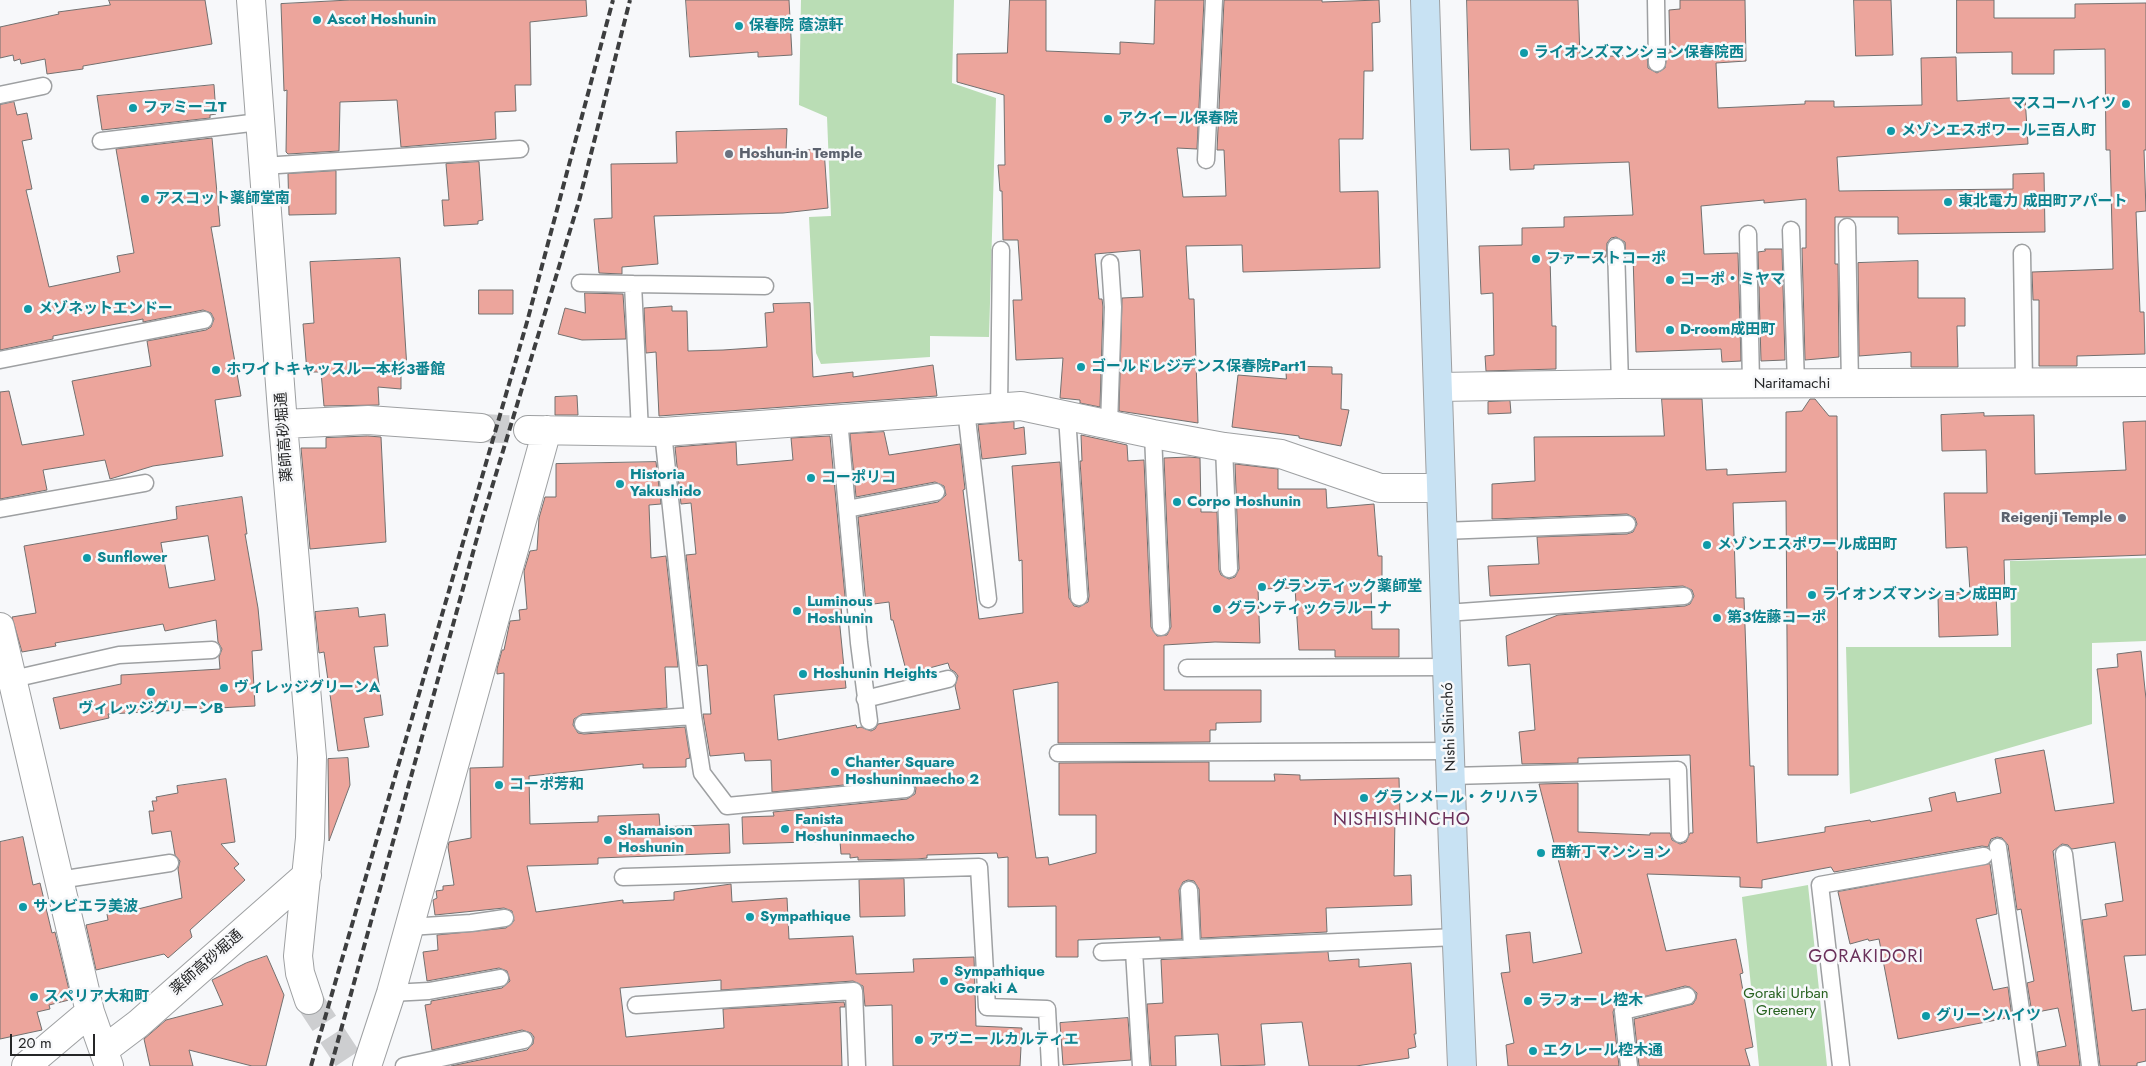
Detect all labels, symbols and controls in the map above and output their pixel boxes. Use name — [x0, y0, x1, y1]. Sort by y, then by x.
place label: Ascot Hoshunin — [327, 11, 436, 29]
marker: Ascot Hoshunin — [311, 14, 323, 26]
place label: 保春院 蔭涼軒 — [749, 17, 843, 35]
marker: 保春院 蔭涼軒 — [733, 20, 745, 32]
place label: ライオンズマンション保春院西 — [1534, 44, 1744, 62]
marker: ライオンズマンション保春院西 — [1518, 47, 1530, 59]
place label: マスコーハイツ — [2011, 95, 2116, 113]
marker: マスコーハイツ — [2120, 98, 2132, 110]
place label: ファミーユT — [143, 99, 226, 117]
marker: ファミーユT — [127, 102, 139, 114]
place label: アクイール保春院 — [1118, 110, 1238, 128]
marker: アクイール保春院 — [1102, 113, 1114, 125]
place label: メゾンエスポワール三百人町 — [1901, 122, 2096, 140]
marker: メゾンエスポワール三百人町 — [1885, 125, 1897, 137]
place label: Hoshun-in Temple — [739, 145, 863, 163]
marker: Hoshun-in Temple — [723, 148, 735, 160]
place label: アスコット薬師堂南 — [155, 190, 290, 208]
marker: アスコット薬師堂南 — [139, 193, 151, 205]
place label: 東北電力 成田町アパート — [1958, 193, 2127, 211]
marker: 東北電力 成田町アパート — [1942, 196, 1954, 208]
place label: ファーストコーポ — [1546, 250, 1666, 268]
marker: ファーストコーポ — [1530, 253, 1542, 265]
place label: コーポ・ミヤマ — [1680, 271, 1785, 289]
marker: コーポ・ミヤマ — [1664, 274, 1676, 286]
place label: メゾネットエンドー — [38, 300, 173, 318]
marker: メゾネットエンドー — [22, 303, 34, 315]
place label: D-room成田町 — [1680, 321, 1775, 339]
marker: D-room成田町 — [1664, 324, 1676, 336]
place label: ゴールドレジデンス保春院Part1 — [1091, 358, 1307, 376]
place label: ホワイトキャッスル一本杉3番館 — [226, 361, 445, 379]
marker: ゴールドレジデンス保春院Part1 — [1075, 361, 1087, 373]
marker: ホワイトキャッスル一本杉3番館 — [210, 364, 222, 376]
street label: Naritamachi — [1754, 375, 1830, 393]
street label: 薬師高砂堀通 — [273, 391, 297, 483]
place label: Historia Yakushido — [630, 466, 701, 501]
place label: コーポリコ — [821, 469, 896, 487]
marker: コーポリコ — [805, 472, 817, 484]
marker: Historia Yakushido — [614, 478, 626, 490]
place label: Corpo Hoshunin — [1187, 493, 1301, 511]
marker: Corpo Hoshunin — [1171, 496, 1183, 508]
place label: Reigenji Temple — [2001, 509, 2112, 527]
marker: Reigenji Temple — [2116, 512, 2128, 524]
place label: メゾンエスポワール成田町 — [1717, 536, 1897, 554]
marker: メゾンエスポワール成田町 — [1701, 539, 1713, 551]
place label: Sunflower — [97, 549, 167, 567]
marker: Sunflower — [81, 552, 93, 564]
place label: グランティック薬師堂 — [1272, 578, 1422, 596]
marker: グランティック薬師堂 — [1256, 581, 1268, 593]
place label: ライオンズマンション成田町 — [1822, 586, 2017, 604]
marker: ライオンズマンション成田町 — [1806, 589, 1818, 601]
place label: Luminous Hoshunin — [807, 593, 873, 628]
place label: グランティックラルーナ — [1227, 600, 1392, 618]
marker: グランティックラルーナ — [1211, 603, 1223, 615]
marker: Luminous Hoshunin — [791, 605, 803, 617]
place label: 第3佐藤コーポ — [1727, 609, 1826, 627]
marker: 第3佐藤コーポ — [1711, 612, 1723, 624]
place label: Hoshunin Heights — [813, 665, 937, 683]
marker: Hoshunin Heights — [797, 668, 809, 680]
place label: ヴィレッジグリーンA — [234, 679, 380, 697]
marker: ヴィレッジグリーンA — [218, 682, 230, 694]
street label: Nishi Shinchó — [1439, 682, 1461, 772]
marker: ヴィレッジグリーンB — [145, 686, 157, 698]
place label: ヴィレッジグリーンB — [79, 700, 223, 718]
place label: Chanter Square Hoshuninmaecho 2 — [845, 754, 979, 789]
marker: Chanter Square Hoshuninmaecho 2 — [829, 766, 841, 778]
place label: コーポ芳和 — [509, 776, 584, 794]
marker: コーポ芳和 — [493, 779, 505, 791]
place label: グランメール・クリハラ — [1374, 789, 1539, 807]
marker: グランメール・クリハラ — [1358, 792, 1370, 804]
district label: NISHISHINCHO — [1331, 810, 1473, 832]
place label: Fanista Hoshuninmaecho — [795, 811, 915, 846]
place label: Shamaison Hoshunin — [618, 822, 693, 857]
marker: Fanista Hoshuninmaecho — [779, 823, 791, 835]
marker: Shamaison Hoshunin — [602, 834, 614, 846]
place label: 西新丁マンション — [1551, 844, 1671, 862]
marker: 西新丁マンション — [1535, 847, 1547, 859]
place label: サンビエラ美波 — [33, 898, 138, 916]
marker: サンビエラ美波 — [17, 901, 29, 913]
place label: Sympathique — [760, 908, 851, 926]
marker: Sympathique — [744, 911, 756, 923]
street label: 薬師高砂堀通 — [167, 927, 247, 999]
district label: GORAKIDORI — [1807, 947, 1925, 969]
place label: Sympathique Goraki A — [954, 963, 1045, 998]
marker: Sympathique Goraki A — [938, 975, 950, 987]
park label: Goraki Urban Greenery — [1743, 985, 1829, 1020]
place label: スペリア大和町 — [44, 988, 149, 1006]
marker: スペリア大和町 — [28, 991, 40, 1003]
place label: ラフォーレ椌木 — [1538, 992, 1643, 1010]
marker: ラフォーレ椌木 — [1522, 995, 1534, 1007]
place label: グリーンハイツ — [1936, 1007, 2041, 1025]
marker: グリーンハイツ — [1920, 1010, 1932, 1022]
scale bar — [12, 1024, 98, 1056]
place label: アヴニールカルティエ — [929, 1031, 1079, 1049]
text: 20 m — [18, 1032, 52, 1054]
marker: アヴニールカルティエ — [913, 1034, 925, 1046]
place label: エクレール椌木通 — [1543, 1042, 1663, 1060]
marker: エクレール椌木通 — [1527, 1045, 1539, 1057]

